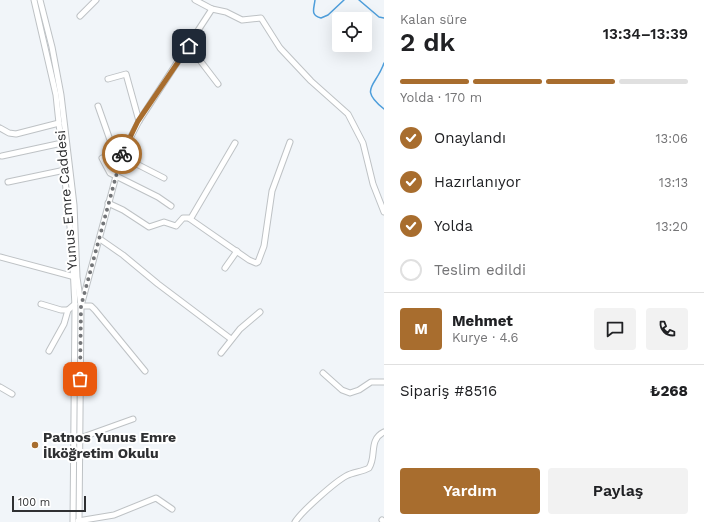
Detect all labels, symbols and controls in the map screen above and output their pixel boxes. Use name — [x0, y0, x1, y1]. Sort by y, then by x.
map controls — [332, 12, 372, 52]
button: locate — [332, 12, 372, 52]
text: Kalan süre — [400, 12, 467, 27]
text: 13:34–13:39 — [603, 25, 688, 43]
text: 2 dk — [400, 27, 455, 57]
pin — [172, 29, 206, 63]
icon: home — [178, 35, 200, 57]
text: Yolda · 170 m — [400, 90, 482, 105]
icon: check — [400, 127, 422, 149]
street label: Yunus Emre Caddesi — [52, 129, 80, 271]
text: Onaylandı — [434, 129, 506, 147]
text: 13:06 — [656, 131, 688, 146]
courier — [102, 134, 142, 174]
icon: bike — [111, 143, 133, 165]
icon: check — [400, 171, 422, 193]
text: Hazırlanıyor — [434, 173, 521, 191]
text: 13:13 — [659, 175, 688, 190]
icon: check — [400, 215, 422, 237]
text: Yolda — [434, 217, 473, 235]
text: 13:20 — [656, 219, 688, 234]
text: Teslim edildi — [434, 261, 526, 279]
button: chat — [594, 308, 636, 350]
button: phone — [646, 308, 688, 350]
text: Mehmet — [452, 312, 513, 330]
text: M — [414, 320, 428, 338]
text: Kurye · 4.6 — [452, 330, 519, 345]
pin — [63, 362, 97, 396]
icon: bag — [69, 368, 91, 390]
text: Sipariş #8516 — [400, 382, 497, 400]
text: ₺268 — [650, 382, 688, 400]
place label: Patnos Yunus Emre İlköğretim Okulu — [43, 429, 176, 461]
marker: Patnos Yunus Emre İlköğretim Okulu — [30, 440, 40, 450]
button: Yardım — [400, 468, 540, 514]
button: Paylaş — [548, 468, 688, 514]
scale bar — [12, 494, 86, 513]
text: 100 m — [18, 496, 50, 509]

